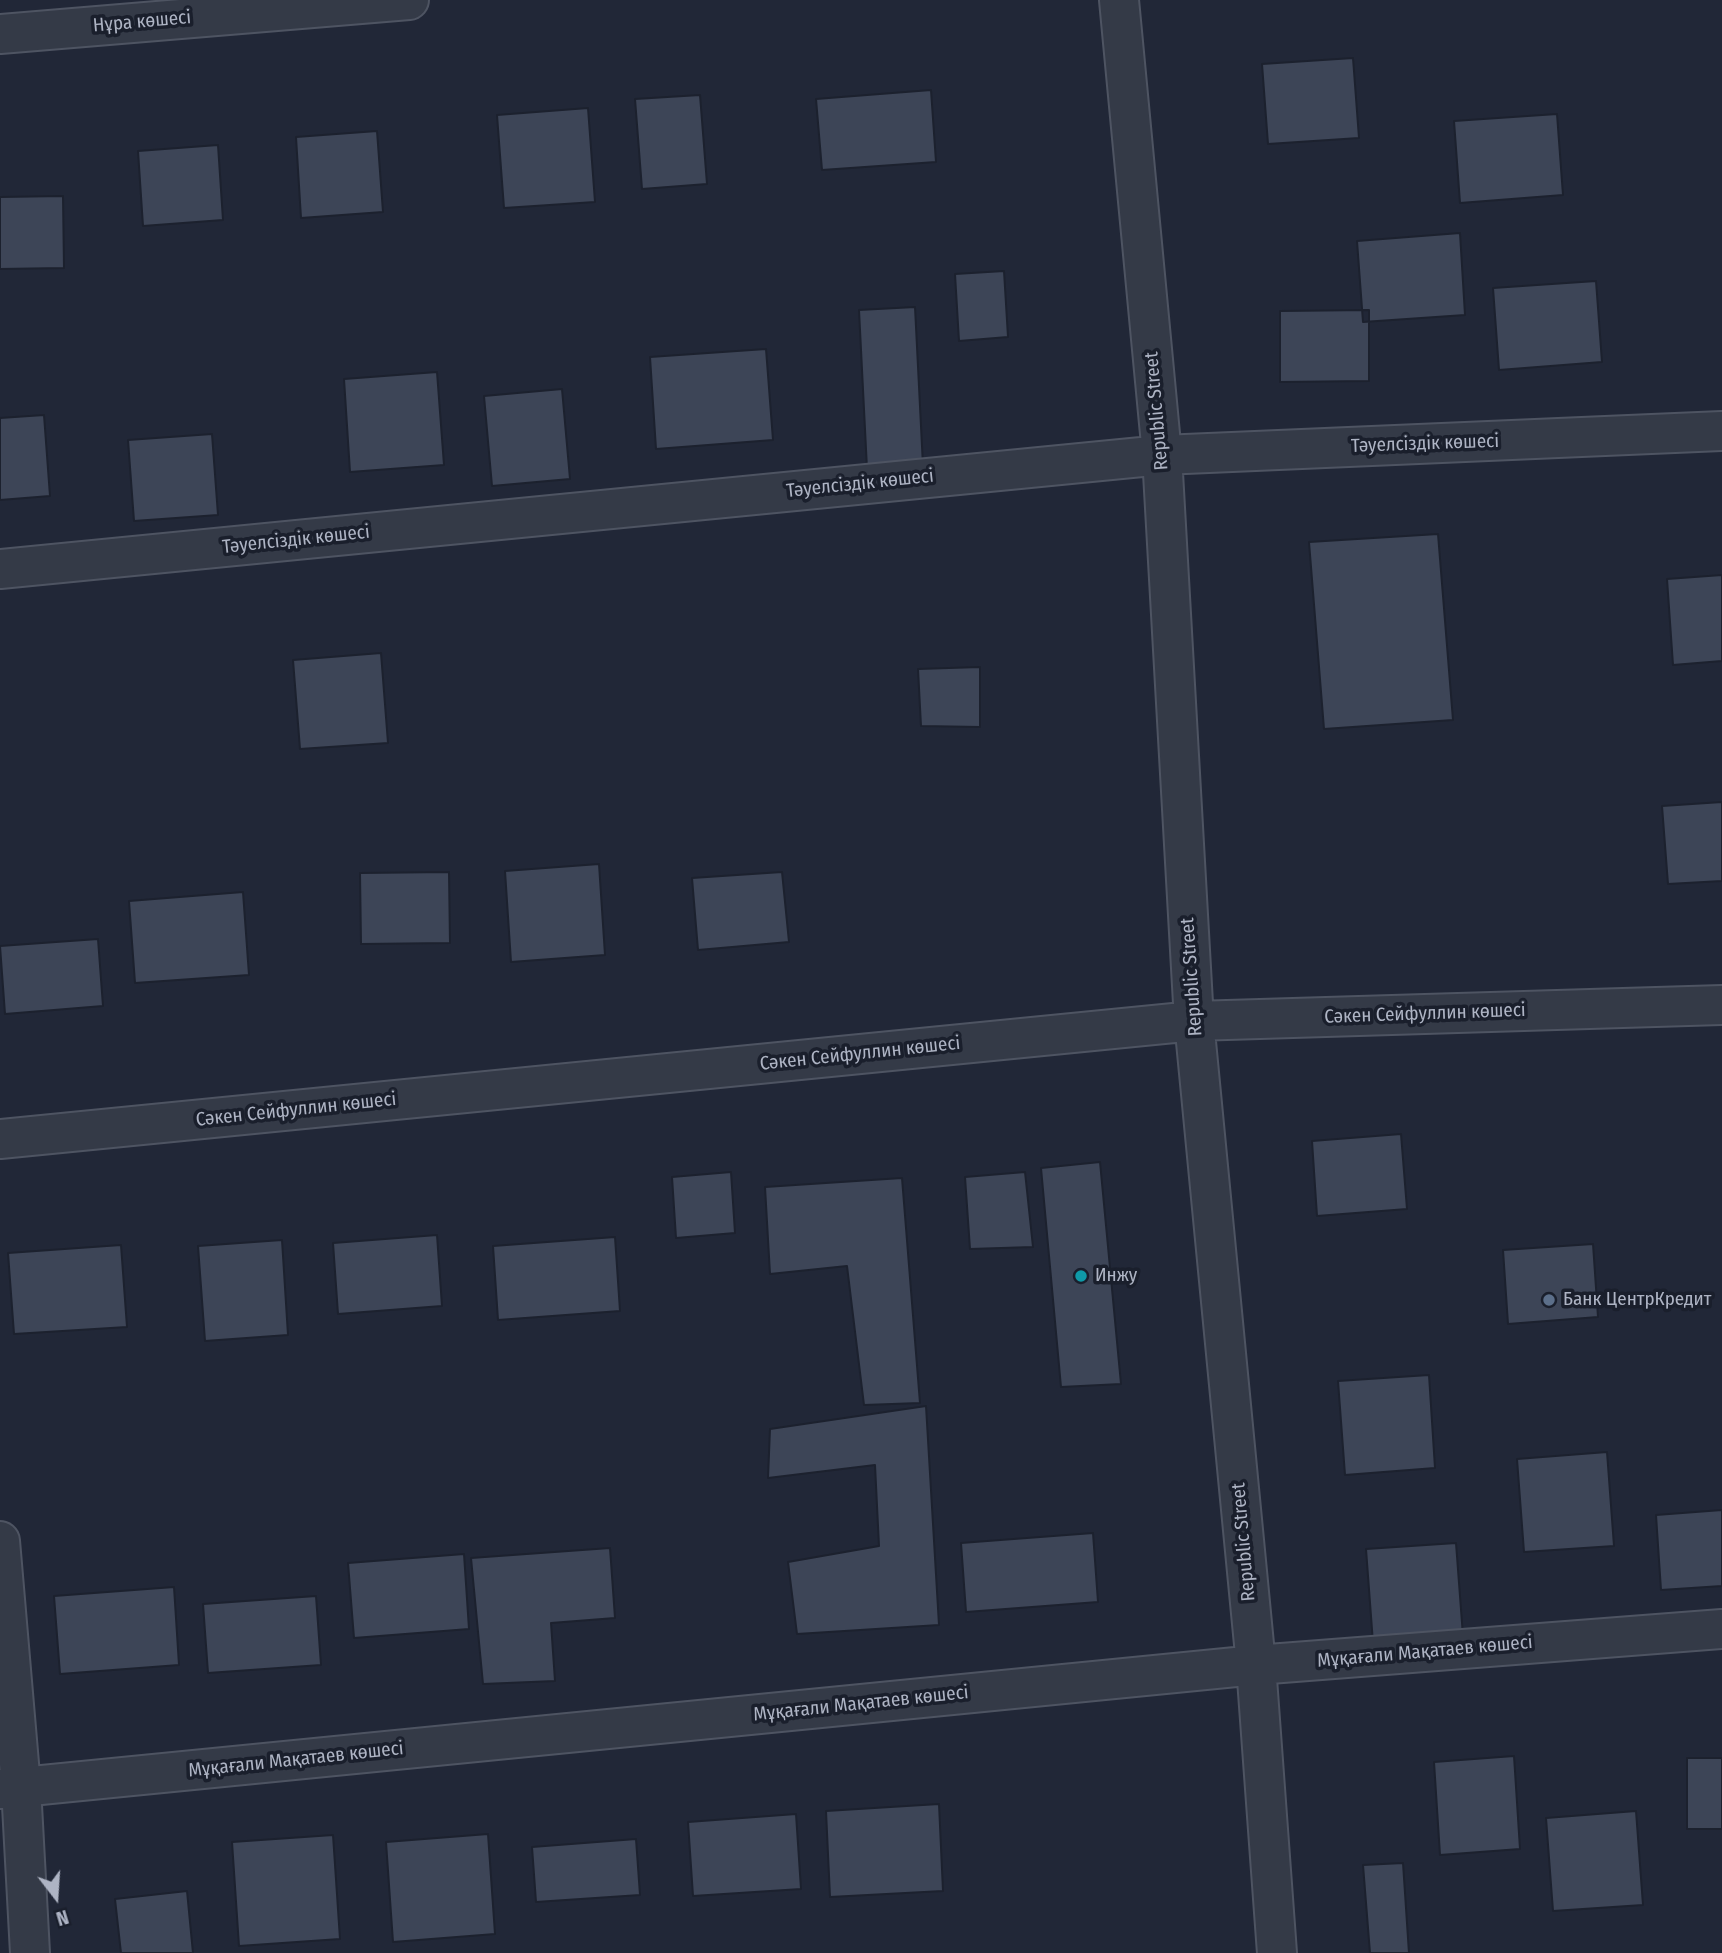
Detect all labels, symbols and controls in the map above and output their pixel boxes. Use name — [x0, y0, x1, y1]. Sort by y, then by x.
street label: Нұра көшесі — [92, 6, 192, 38]
street label: Republic Street — [1140, 351, 1174, 471]
street label: Тәуелсіздік көшесі — [1351, 430, 1499, 458]
street label: Тәуелсіздік көшесі — [785, 465, 935, 503]
street label: Тәуелсіздік көшесі — [221, 521, 371, 559]
street label: Republic Street — [1176, 917, 1208, 1037]
street label: Сәкен Сейфуллин көшесі — [1324, 999, 1526, 1029]
street label: Сәкен Сейфуллин көшесі — [759, 1032, 961, 1076]
street label: Сәкен Сейфуллин көшесі — [195, 1088, 397, 1132]
place label: Инжу — [1095, 1265, 1137, 1287]
marker: Инжу — [1073, 1268, 1089, 1284]
place label: Банк ЦентрКредит — [1563, 1289, 1712, 1311]
marker: Банк ЦентрКредит — [1541, 1292, 1557, 1308]
street label: Republic Street — [1227, 1482, 1261, 1602]
street label: Мұқағали Мақатаев көшесі — [1316, 1631, 1534, 1673]
street label: Мұқағали Мақатаев көшесі — [752, 1681, 970, 1727]
street label: Мұқағали Мақатаев көшесі — [187, 1737, 405, 1783]
north arrow — [21, 1862, 91, 1932]
text: N — [53, 1905, 71, 1930]

